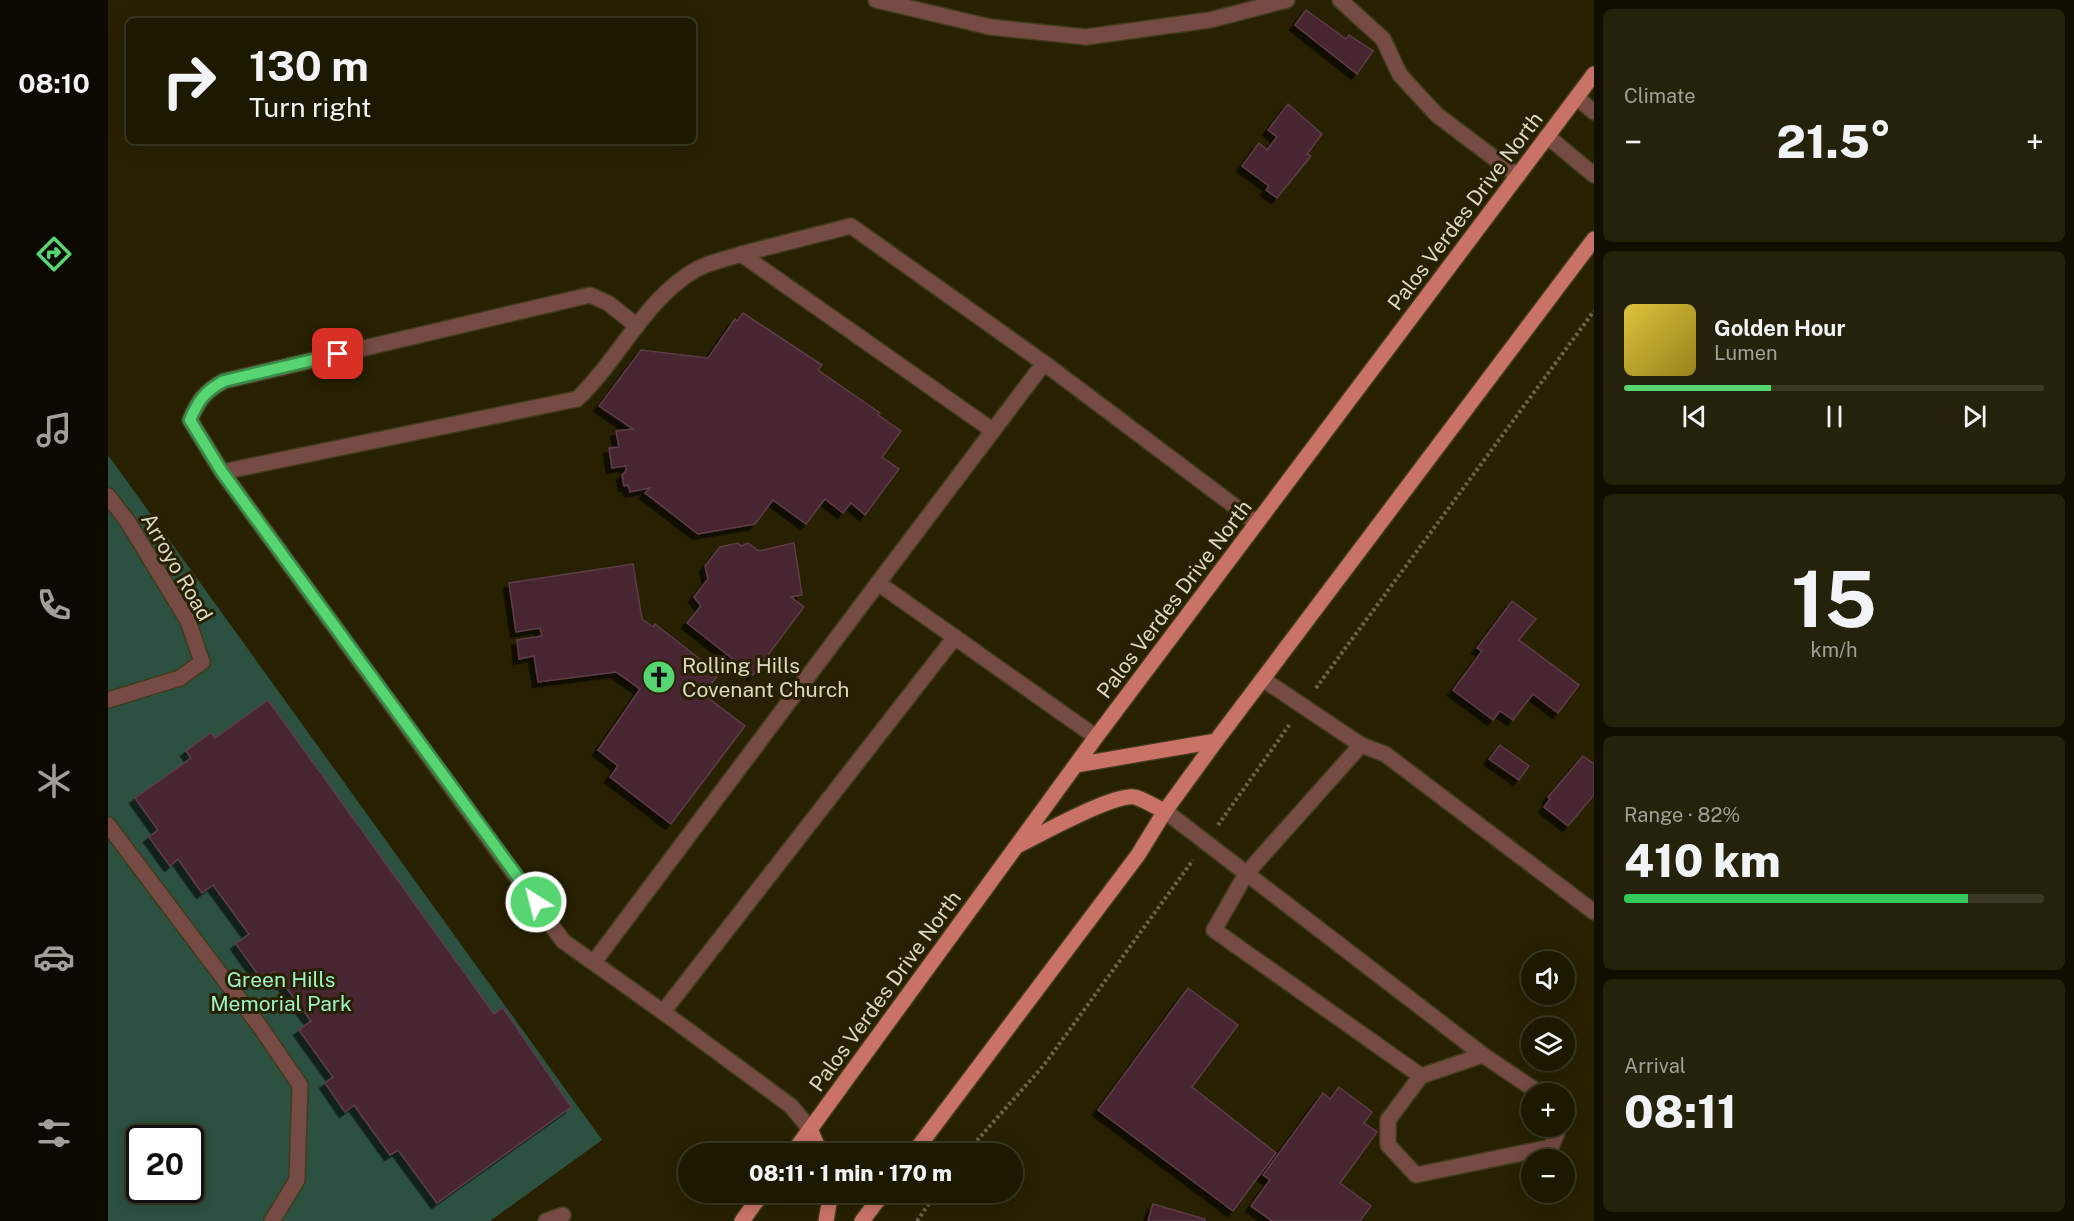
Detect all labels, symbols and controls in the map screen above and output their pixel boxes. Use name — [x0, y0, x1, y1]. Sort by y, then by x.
text: 130 m — [249, 41, 369, 90]
icon: right — [150, 42, 228, 120]
text: 08:10 — [18, 67, 90, 99]
text: Climate — [1624, 84, 1696, 108]
text: Turn right — [249, 91, 372, 123]
street label: Palos Verdes Drive North — [1382, 107, 1548, 315]
text: 21.5° — [1777, 115, 1891, 168]
text: − — [1624, 123, 1642, 161]
text: + — [2026, 123, 2044, 161]
icon: directions — [33, 233, 75, 275]
text: Golden Hour — [1714, 315, 1845, 341]
pin — [312, 328, 363, 379]
icon: arrive — [321, 337, 354, 370]
text: Lumen — [1714, 341, 1778, 365]
icon: previous — [1678, 400, 1711, 433]
icon: pause — [1818, 400, 1851, 433]
icon: next — [1958, 400, 1991, 433]
icon: music — [33, 409, 75, 451]
street label: Palos Verdes Drive North — [1091, 495, 1257, 703]
street label: Arroyo Road — [136, 509, 218, 625]
text: 15 — [1791, 553, 1877, 645]
icon: phone — [33, 584, 75, 626]
text: km/h — [1810, 638, 1858, 662]
place label: Rolling Hills Covenant Church — [682, 653, 849, 702]
church icon: Rolling Hills Covenant Church — [641, 659, 677, 695]
icon: climate — [33, 760, 75, 802]
text: Range · 82% — [1624, 803, 1740, 827]
text: 410 km — [1624, 834, 1781, 887]
position arrow — [504, 870, 568, 934]
street label: Palos Verdes Drive North — [804, 886, 966, 1096]
icon: car — [33, 936, 75, 978]
map controls — [1521, 951, 1575, 1203]
button: sound — [1521, 951, 1575, 1005]
park label: Green Hills Memorial Park — [210, 967, 352, 1016]
button: layers — [1521, 1017, 1575, 1071]
text: Arrival — [1624, 1054, 1686, 1078]
button: + — [1521, 1083, 1575, 1137]
text: 08:11 — [1624, 1085, 1737, 1138]
icon: filters — [33, 1112, 75, 1154]
speed limit sign: 20 — [126, 1125, 204, 1203]
button: − — [1521, 1149, 1575, 1203]
text: 08:11 · 1 min · 170 m — [749, 1160, 952, 1186]

